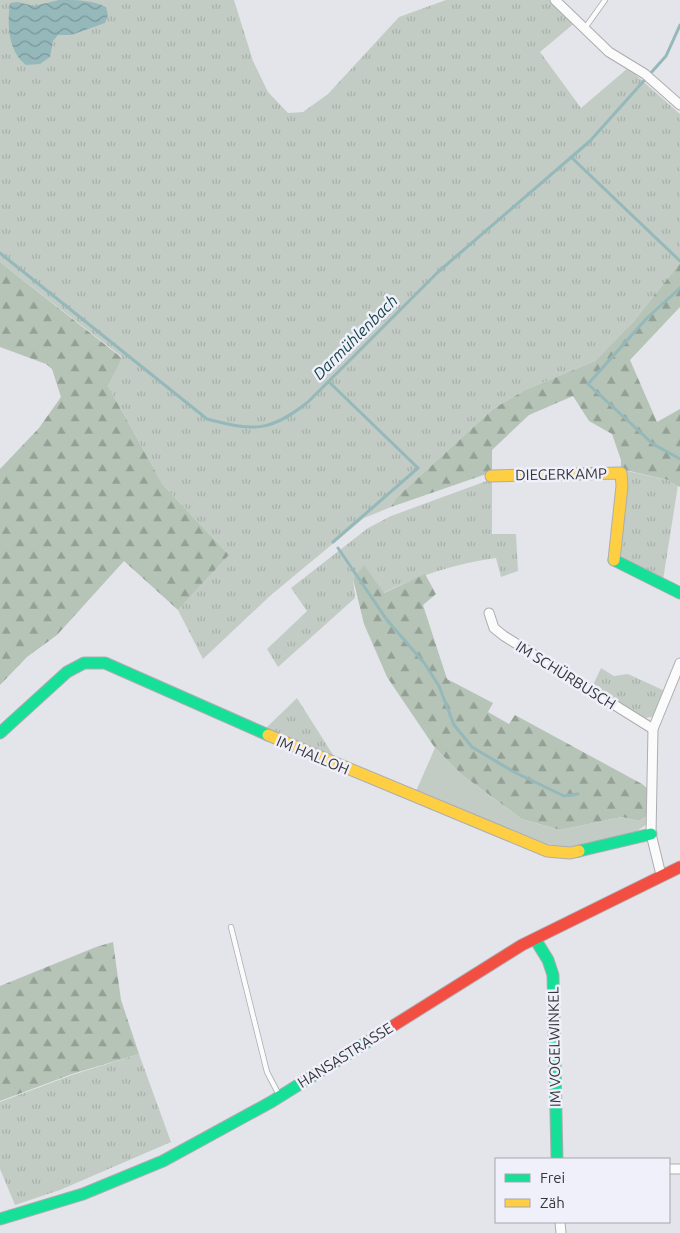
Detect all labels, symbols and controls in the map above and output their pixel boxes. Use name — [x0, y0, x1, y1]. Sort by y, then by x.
water label: Darmühlenbach — [309, 291, 401, 383]
street label: DIEGERKAMP — [515, 465, 607, 483]
street label: IM SCHÜRBUSCH — [513, 637, 619, 713]
street label: IM HALLOH — [274, 732, 352, 778]
street label: IM VOGELWINKEL — [544, 986, 564, 1107]
street label: HANSASTRASSE — [294, 1019, 396, 1091]
legend — [495, 1158, 670, 1223]
text: Frei — [540, 1169, 565, 1186]
text: Zäh — [540, 1194, 565, 1211]

